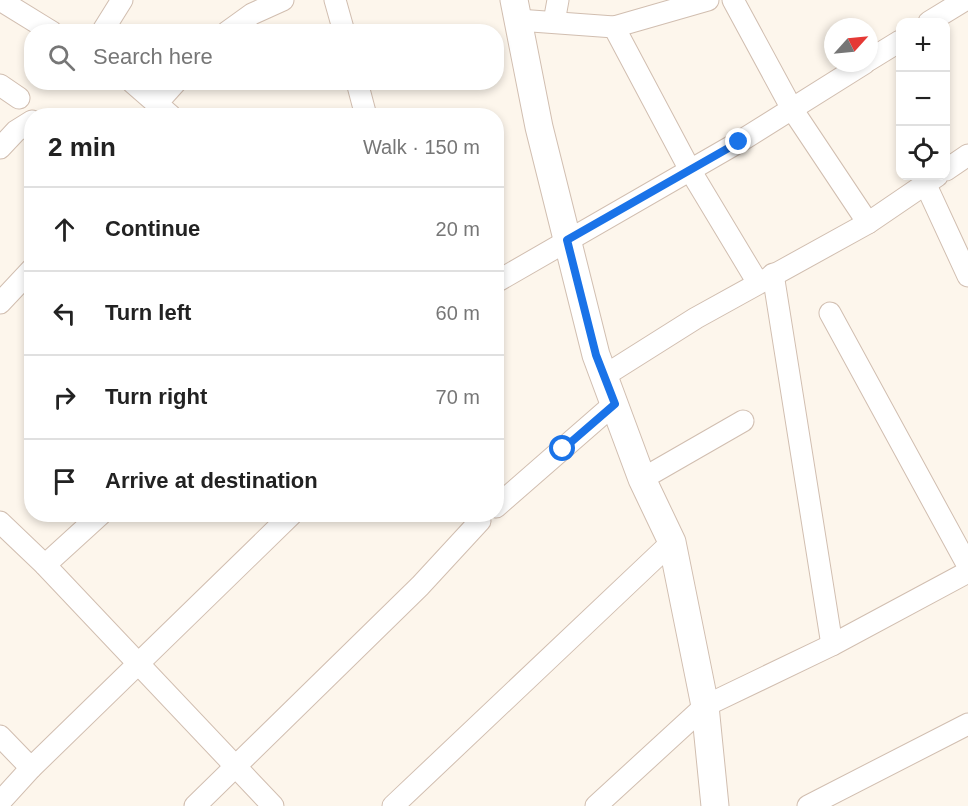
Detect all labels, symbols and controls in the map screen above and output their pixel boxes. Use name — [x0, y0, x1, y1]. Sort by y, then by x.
north arrow — [824, 18, 878, 72]
map controls — [896, 18, 950, 180]
button: + — [896, 18, 950, 72]
search box — [24, 24, 504, 90]
icon: search — [45, 41, 78, 74]
text: Search here — [93, 44, 213, 69]
button: − — [896, 72, 950, 126]
button: locate — [896, 126, 950, 180]
route end — [725, 128, 751, 154]
text: 2 min — [48, 132, 116, 162]
text: Walk · 150 m — [363, 136, 480, 158]
icon: ahead — [48, 213, 81, 246]
text: Continue — [105, 216, 200, 241]
text: 20 m — [436, 218, 480, 240]
icon: left — [48, 297, 81, 330]
text: Turn left — [105, 300, 191, 325]
text: 60 m — [436, 302, 480, 324]
icon: right — [48, 381, 81, 414]
text: Turn right — [105, 384, 207, 409]
text: 70 m — [436, 386, 480, 408]
route start — [549, 435, 575, 461]
icon: arrive — [48, 465, 81, 498]
text: Arrive at destination — [105, 468, 318, 493]

